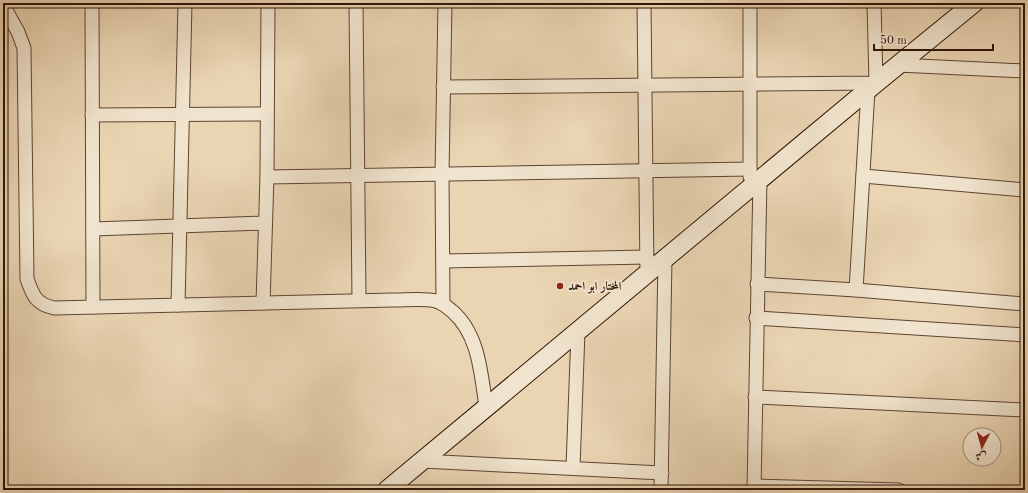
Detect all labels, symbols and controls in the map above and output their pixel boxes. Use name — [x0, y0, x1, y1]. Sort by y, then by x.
scale bar — [874, 26, 993, 52]
text: 50 m — [880, 34, 907, 47]
place label: المختار ابو احمد — [568, 280, 622, 294]
marker: المختار ابو احمد — [555, 281, 565, 291]
north arrow — [962, 427, 1002, 467]
text: ش — [975, 449, 987, 461]

